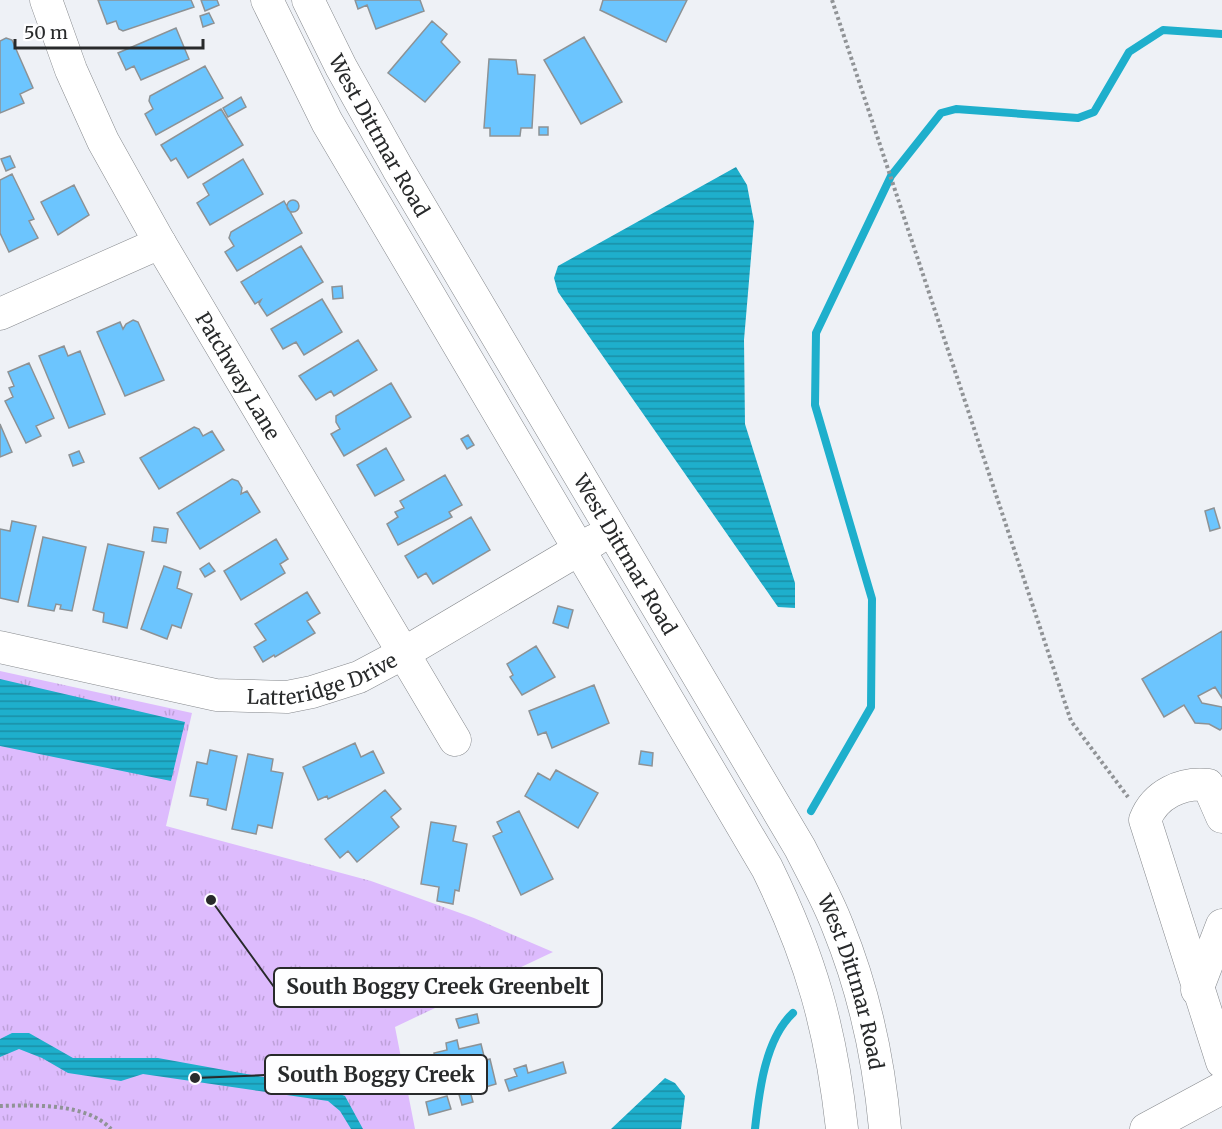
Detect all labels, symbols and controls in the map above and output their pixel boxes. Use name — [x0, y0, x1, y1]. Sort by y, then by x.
scale bar — [15, 12, 202, 50]
text: 50 m — [24, 21, 68, 44]
street label: West Dittmar Road — [324, 49, 436, 221]
street label: Patchway Lane — [191, 307, 286, 444]
street label: West Dittmar Road — [568, 468, 683, 639]
street label: Latteridge Drive — [246, 647, 401, 710]
street label: West Dittmar Road — [813, 889, 890, 1071]
callout: South Boggy Creek Greenbelt — [274, 968, 602, 1007]
text: South Boggy Creek Greenbelt — [286, 973, 590, 1000]
callout: South Boggy Creek — [265, 1055, 487, 1094]
text: South Boggy Creek — [277, 1061, 475, 1088]

